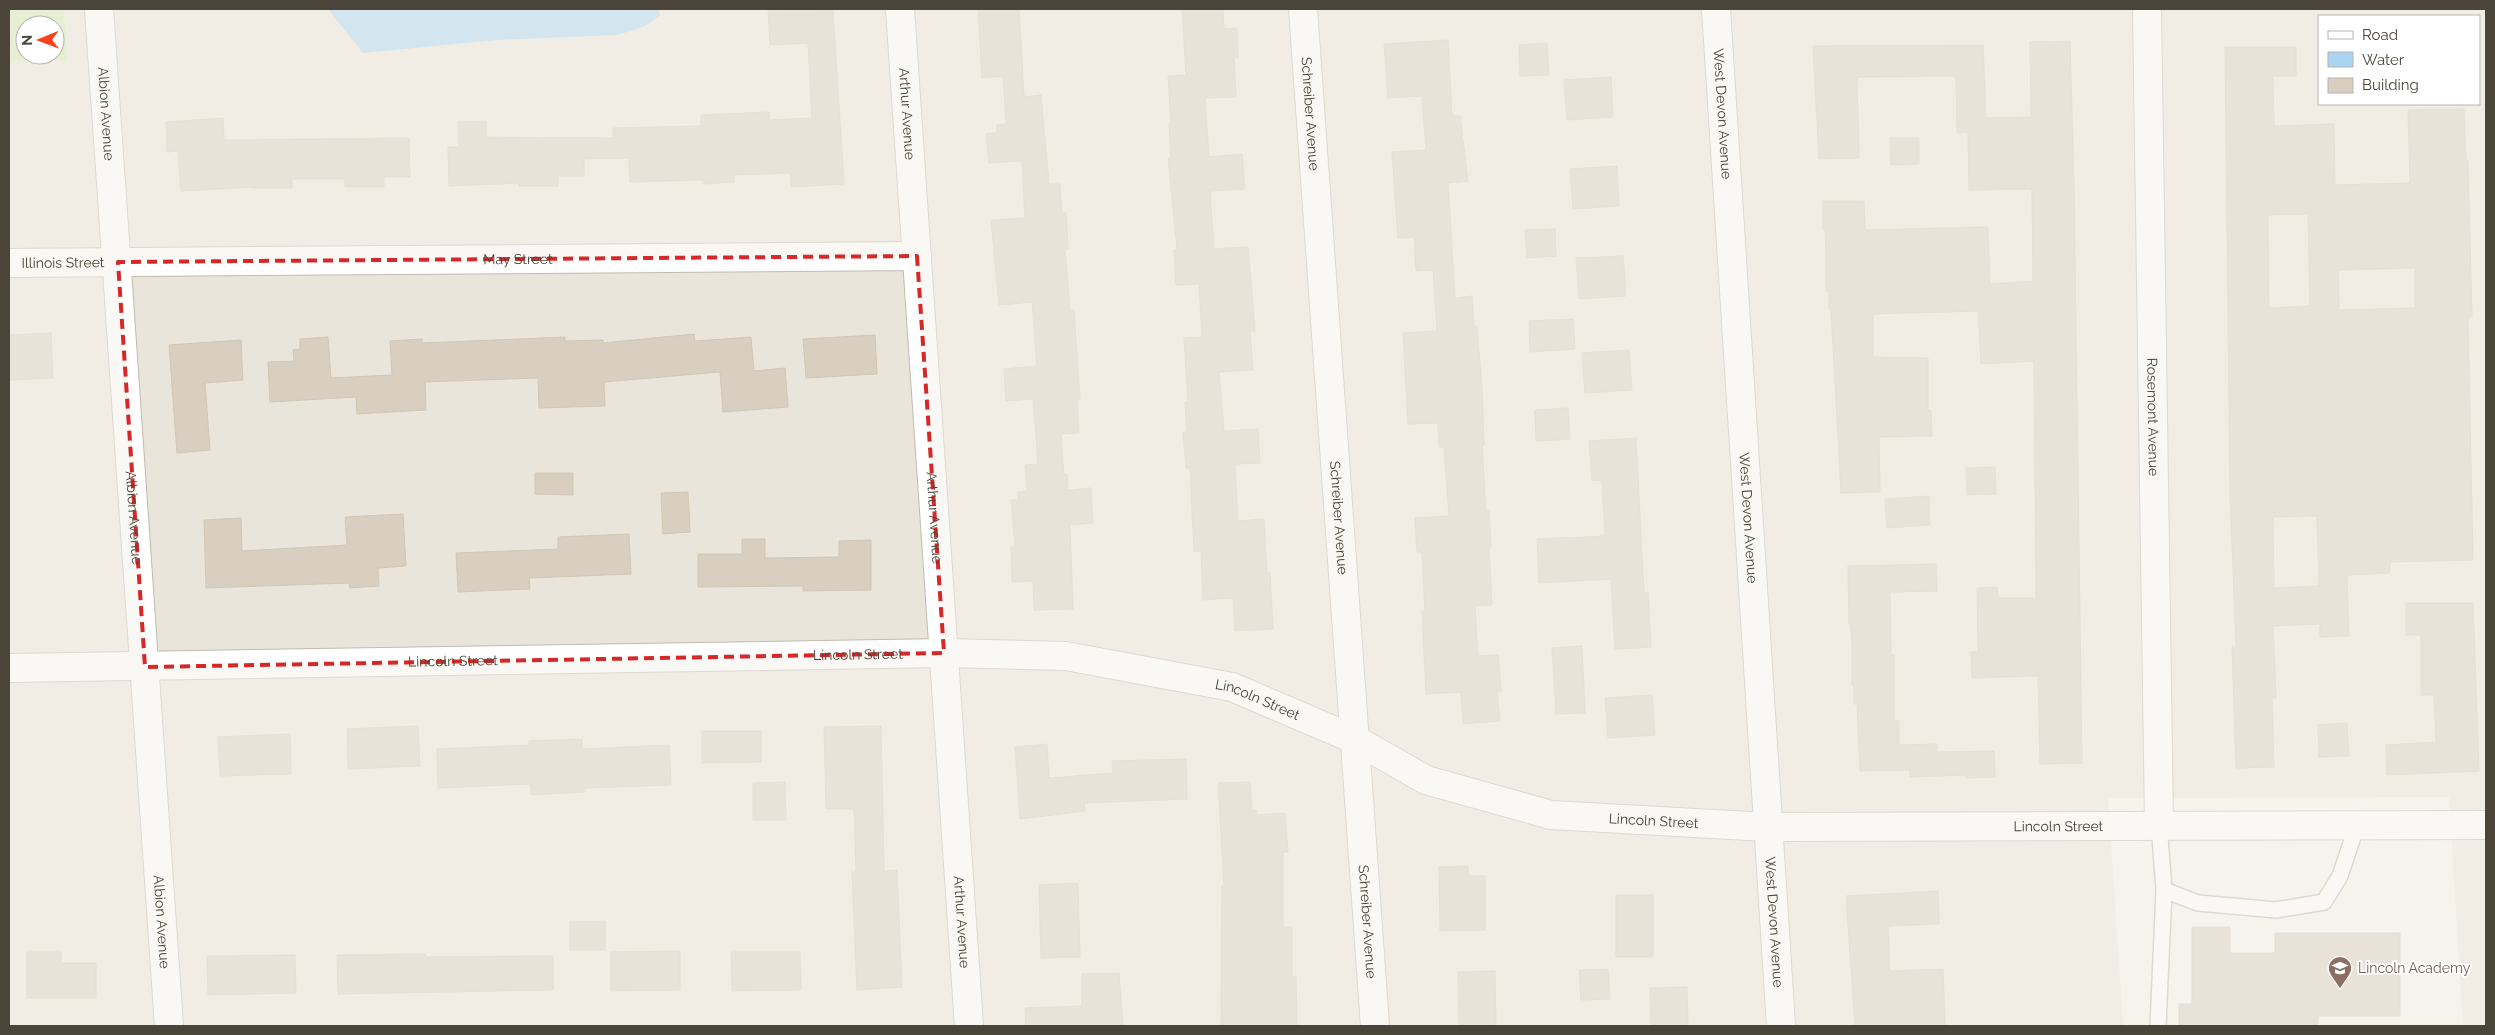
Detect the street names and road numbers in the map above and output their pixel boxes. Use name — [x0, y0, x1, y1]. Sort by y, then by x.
street label: West Devon Avenue — [1711, 48, 1735, 180]
street label: Schreiber Avenue — [1298, 56, 1322, 171]
street label: Albion Avenue — [95, 66, 117, 161]
street label: Arthur Avenue — [896, 67, 918, 160]
street label: May Street — [483, 251, 553, 267]
street label: Illinois Street — [21, 254, 105, 271]
street label: Rosemont Avenue — [2144, 358, 2162, 476]
street label: West Devon Avenue — [1736, 452, 1761, 584]
street label: Schreiber Avenue — [1327, 460, 1351, 575]
street label: Albion Avenue — [123, 470, 145, 565]
street label: Arthur Avenue — [923, 471, 946, 565]
street label: Lincoln Street — [813, 646, 903, 663]
street label: Lincoln Street — [408, 652, 498, 670]
street label: Lincoln Street — [1214, 676, 1302, 723]
street label: Lincoln Street — [1608, 810, 1699, 831]
street label: Lincoln Street — [2013, 818, 2104, 834]
street label: West Devon Avenue — [1762, 856, 1787, 988]
street label: Schreiber Avenue — [1356, 864, 1380, 979]
street label: Albion Avenue — [151, 874, 173, 969]
street label: Arthur Avenue — [951, 875, 973, 969]

